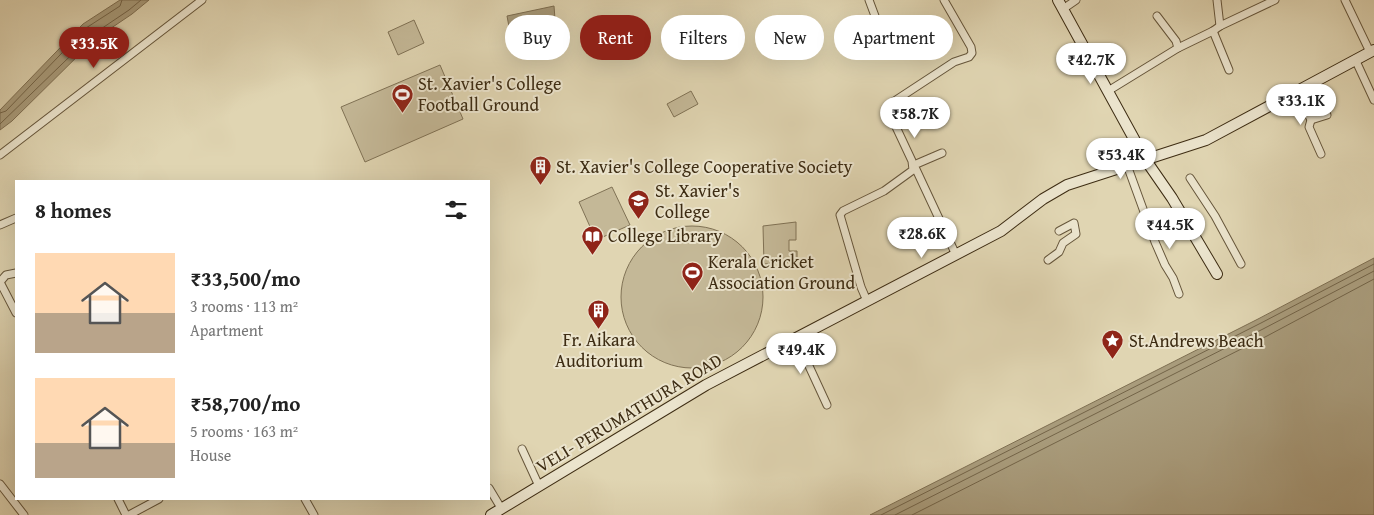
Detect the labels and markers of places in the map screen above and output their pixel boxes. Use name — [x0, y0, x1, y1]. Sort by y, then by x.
pin: ₹33.5K — [53, 27, 135, 69]
pin: ₹42.7K — [1050, 42, 1132, 85]
place label: St. Xavier's College Football Ground — [418, 70, 561, 118]
sports icon: St. Xavier's College Football Ground — [390, 82, 414, 113]
pin: ₹33.1K — [1260, 84, 1342, 126]
pin: ₹58.7K — [874, 96, 956, 139]
pin: ₹53.4K — [1080, 138, 1162, 180]
place label: St. Xavier's College Cooperative Society — [556, 153, 853, 180]
building icon: St. Xavier's College Cooperative Society — [528, 155, 552, 186]
place label: St. Xavier's College — [655, 177, 740, 225]
school or university icon: St. Xavier's College — [627, 189, 651, 220]
pin: ₹44.5K — [1129, 208, 1211, 250]
pin: ₹28.6K — [881, 216, 963, 259]
place label: College Library — [608, 222, 722, 249]
library icon: College Library — [580, 224, 604, 255]
place label: Kerala Cricket Association Ground — [708, 248, 855, 296]
sports icon: Kerala Cricket Association Ground — [680, 260, 704, 291]
building icon: Fr. Aikara Auditorium — [587, 298, 611, 329]
place label: Fr. Aikara Auditorium — [555, 326, 643, 374]
place label: St.Andrews Beach — [1129, 327, 1264, 354]
place icon: St.Andrews Beach — [1101, 329, 1125, 360]
pin: ₹49.4K — [760, 332, 842, 375]

